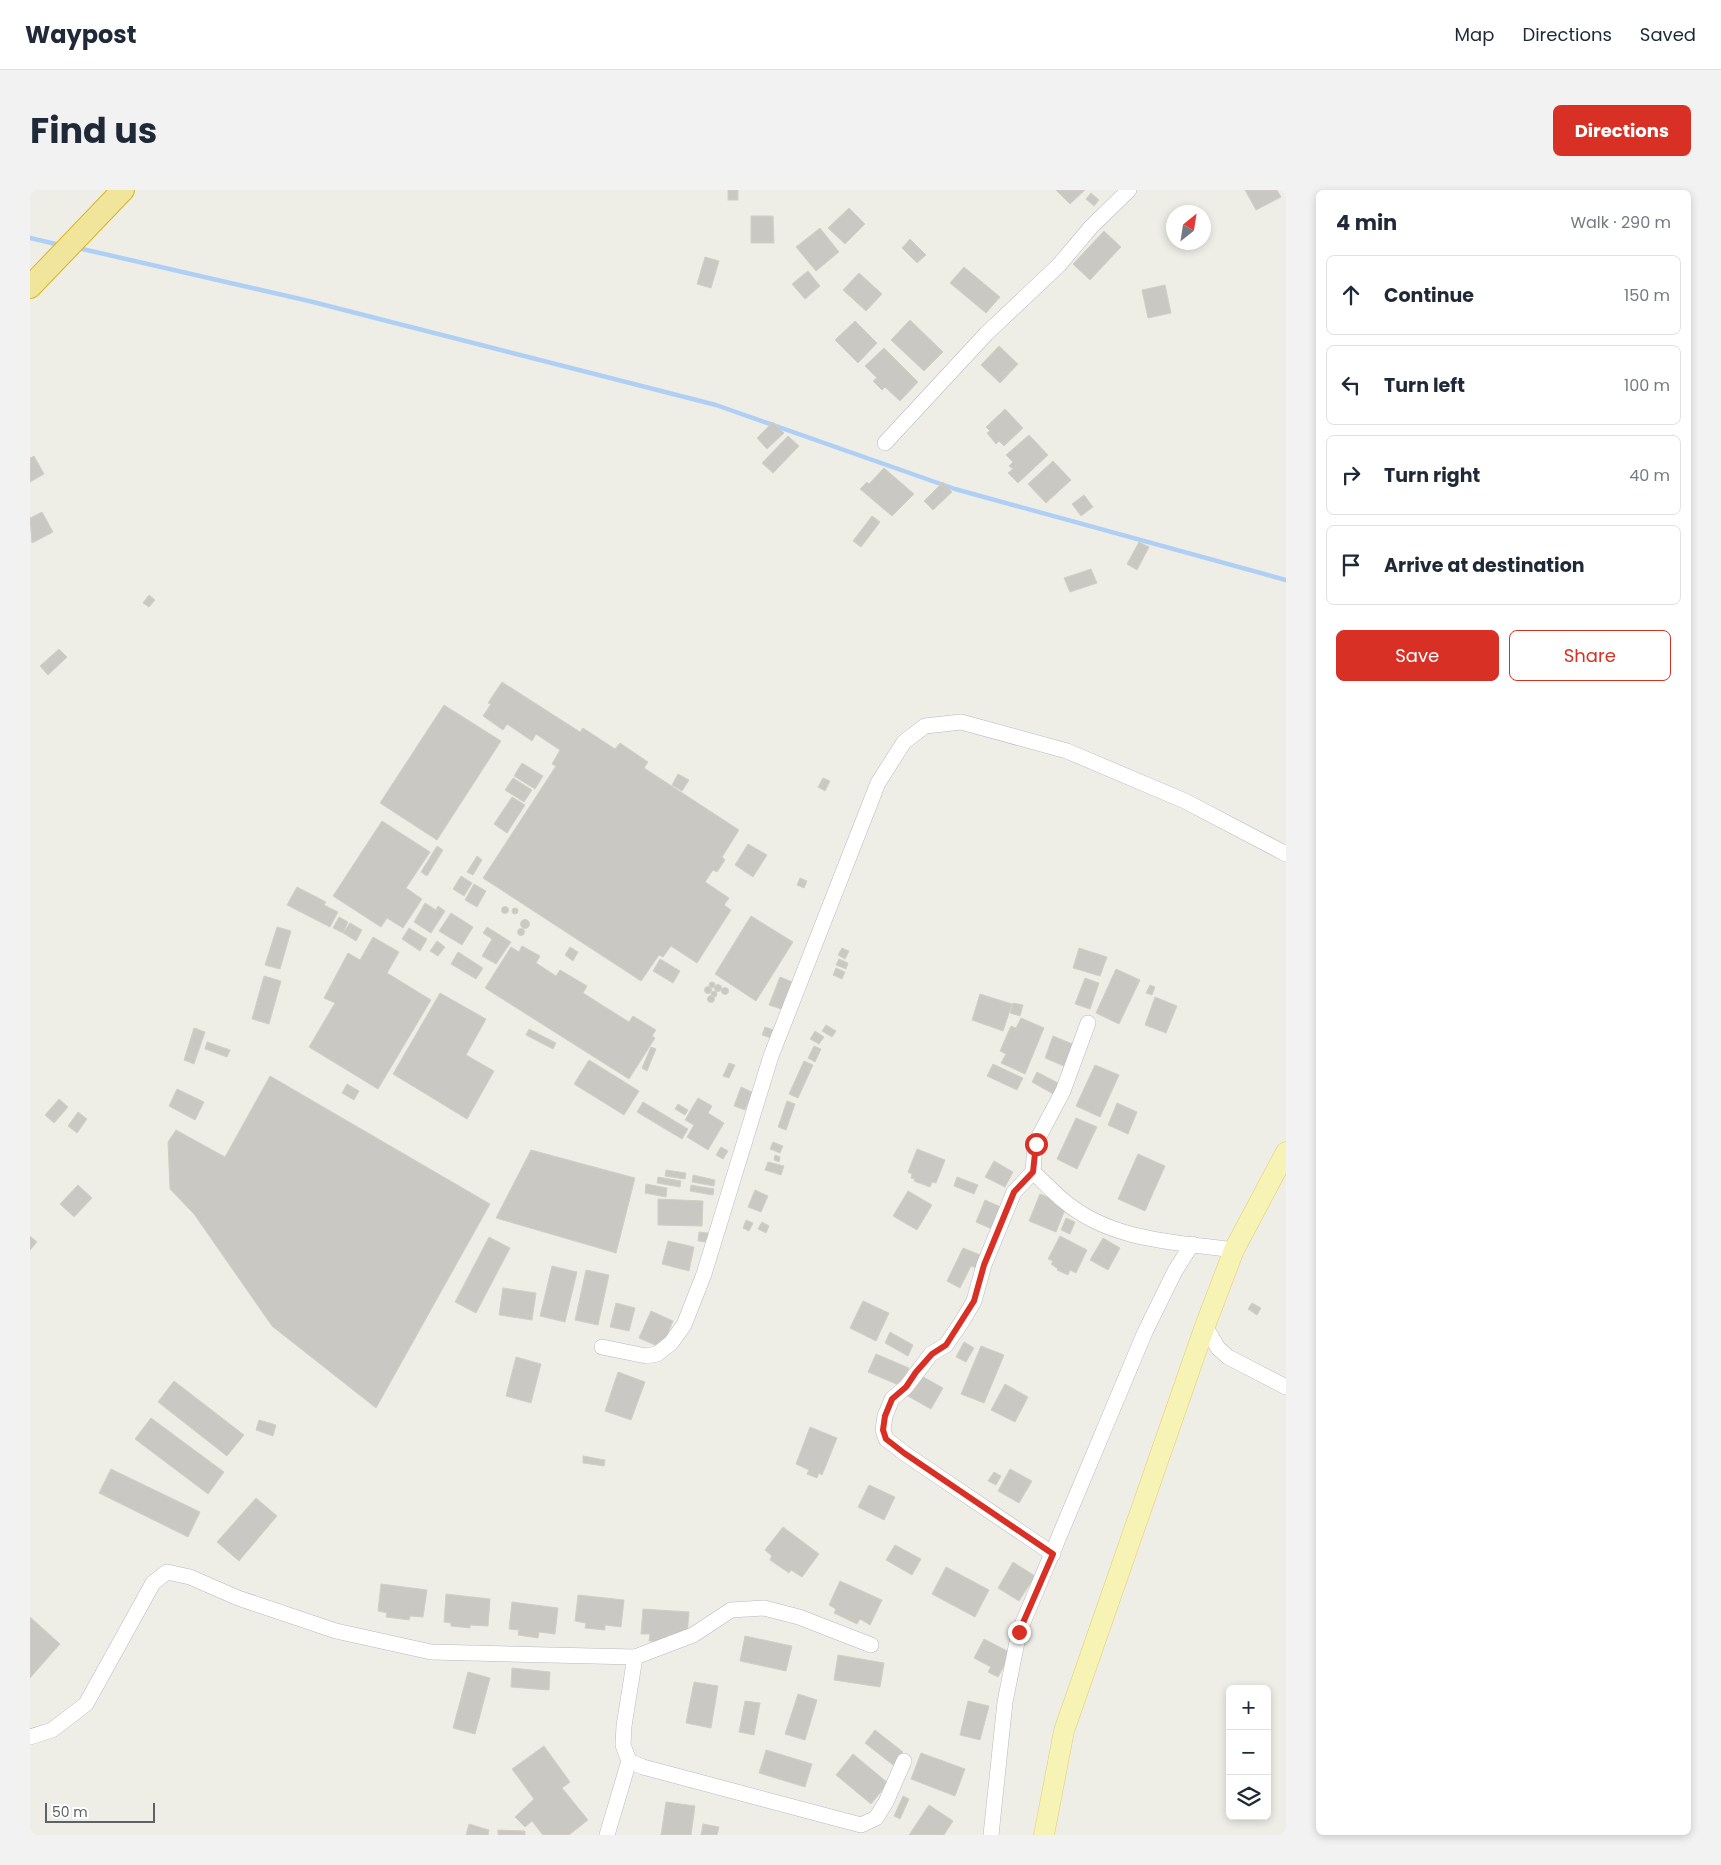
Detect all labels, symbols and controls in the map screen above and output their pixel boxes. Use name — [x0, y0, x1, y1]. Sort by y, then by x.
text: Waypost — [25, 18, 136, 51]
text: Map — [1455, 22, 1494, 47]
text: Directions — [1522, 22, 1612, 47]
text: Saved — [1640, 22, 1696, 47]
button: Directions — [1553, 105, 1691, 156]
text: Find us — [30, 106, 157, 155]
north arrow — [1166, 205, 1211, 250]
text: 4 min — [1336, 208, 1397, 237]
text: Walk · 290 m — [1570, 211, 1671, 234]
icon: ahead — [1337, 281, 1365, 309]
text: Continue — [1384, 282, 1474, 309]
text: 150 m — [1624, 284, 1670, 307]
icon: left — [1337, 371, 1365, 399]
text: Turn left — [1384, 372, 1465, 399]
text: 100 m — [1624, 374, 1670, 397]
icon: right — [1337, 461, 1365, 489]
text: Turn right — [1384, 462, 1480, 489]
text: 40 m — [1629, 464, 1670, 487]
icon: arrive — [1337, 551, 1365, 579]
text: Arrive at destination — [1384, 552, 1585, 579]
button: Save — [1336, 630, 1499, 681]
button: Share — [1509, 630, 1671, 681]
route start — [1025, 1133, 1048, 1156]
route end — [1008, 1621, 1031, 1644]
map controls — [1226, 1685, 1271, 1820]
button: + — [1226, 1685, 1271, 1730]
button: − — [1226, 1730, 1271, 1775]
button: layers — [1226, 1775, 1271, 1820]
scale bar — [45, 1800, 155, 1823]
text: 50 m — [52, 1802, 88, 1822]

